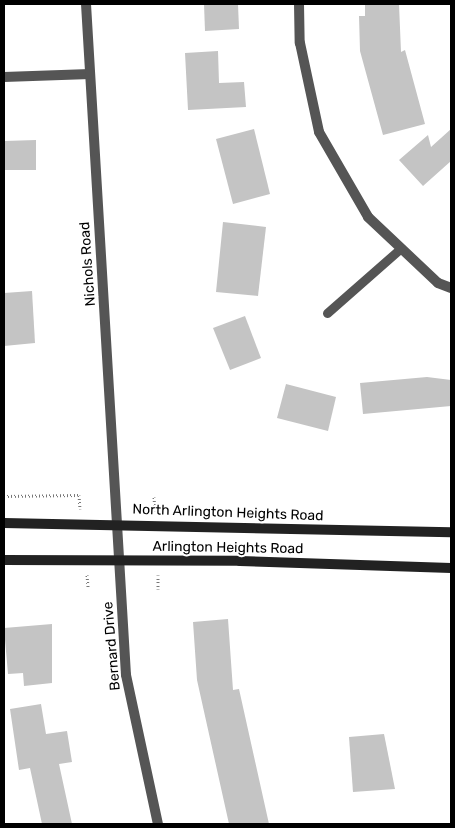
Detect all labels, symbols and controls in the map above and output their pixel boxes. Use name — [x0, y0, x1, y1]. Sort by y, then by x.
street label: Nichols Road — [77, 221, 99, 307]
street label: North Arlington Heights Road — [132, 501, 324, 525]
street label: Arlington Heights Road — [152, 538, 304, 558]
street label: Bernard Drive — [100, 601, 124, 691]

